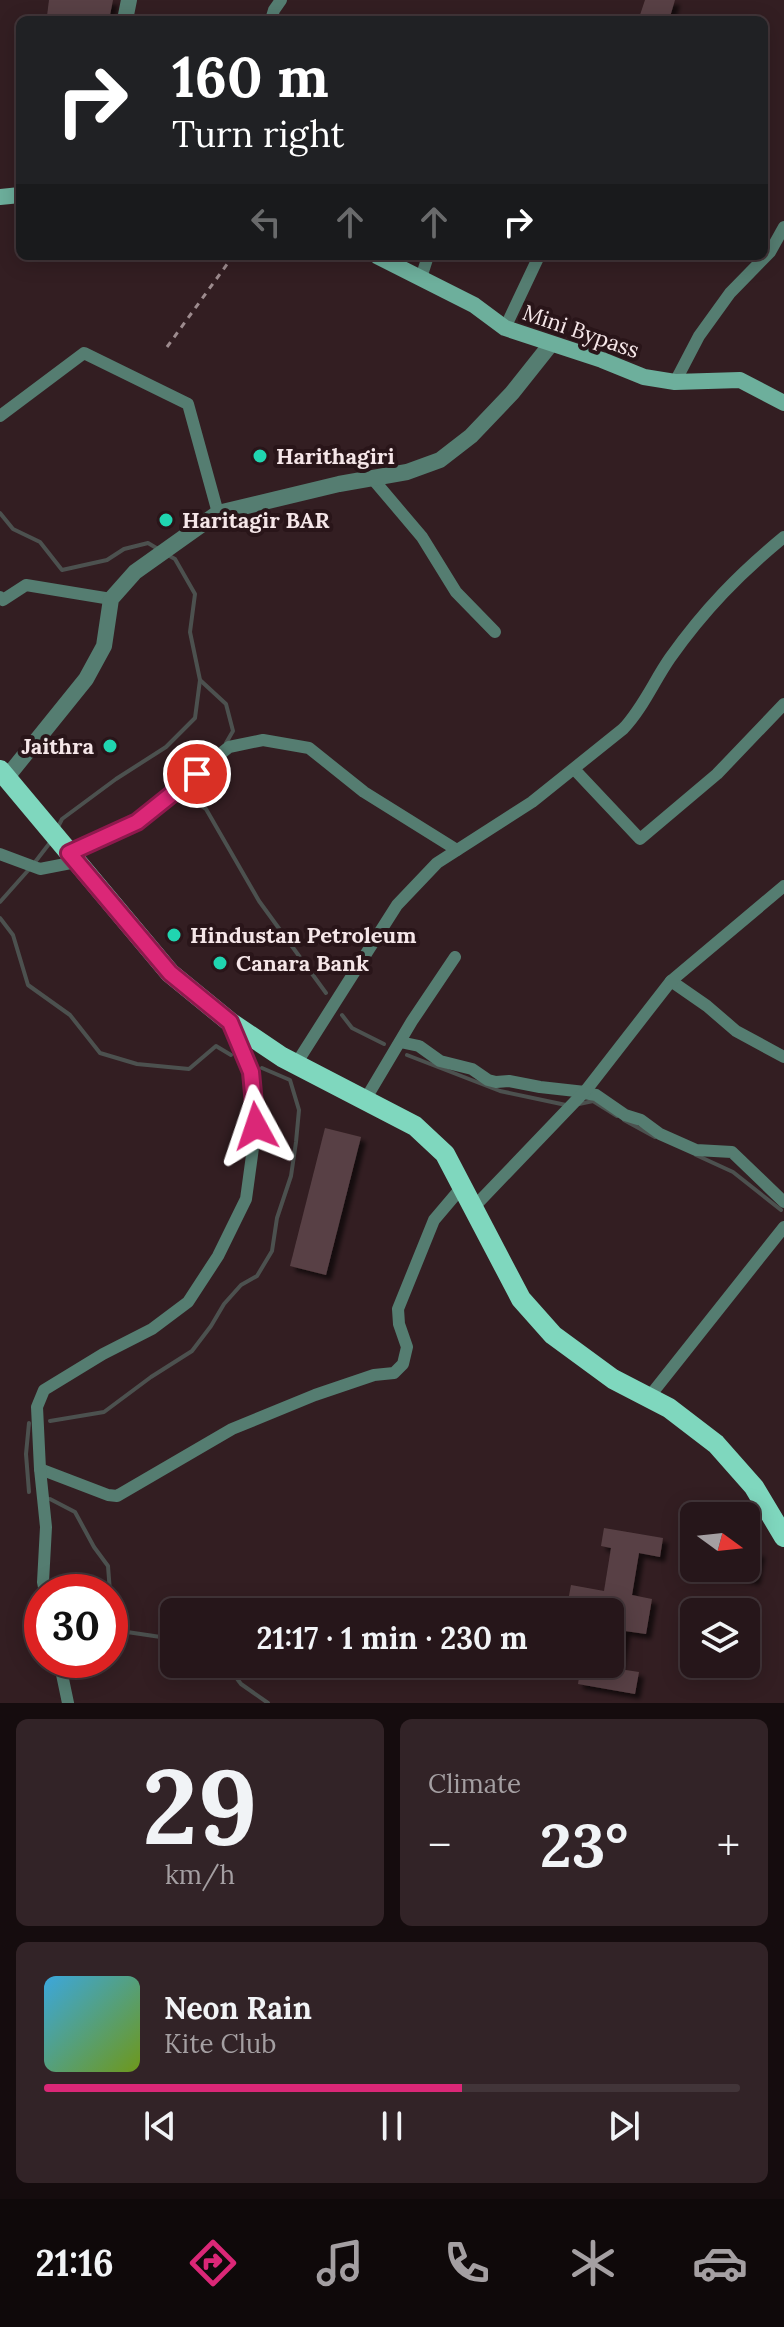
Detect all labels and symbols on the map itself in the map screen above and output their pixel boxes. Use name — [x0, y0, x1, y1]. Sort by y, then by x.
street label: Mini Bypass — [519, 298, 643, 364]
place label: Harithagiri — [276, 442, 395, 470]
marker: Harithagiri — [251, 447, 269, 465]
place label: Haritagir BAR — [182, 506, 330, 534]
marker: Haritagir BAR — [157, 511, 175, 529]
place label: Jaithra — [21, 732, 94, 760]
marker: Jaithra — [101, 737, 119, 755]
pin — [163, 740, 231, 808]
place label: Hindustan Petroleum — [190, 921, 416, 949]
marker: Hindustan Petroleum — [165, 926, 183, 944]
place label: Canara Bank — [236, 949, 369, 977]
marker: Canara Bank — [211, 954, 229, 972]
position arrow — [214, 1084, 298, 1168]
north arrow — [680, 1502, 760, 1582]
speed limit sign: 30 — [24, 1574, 128, 1678]

